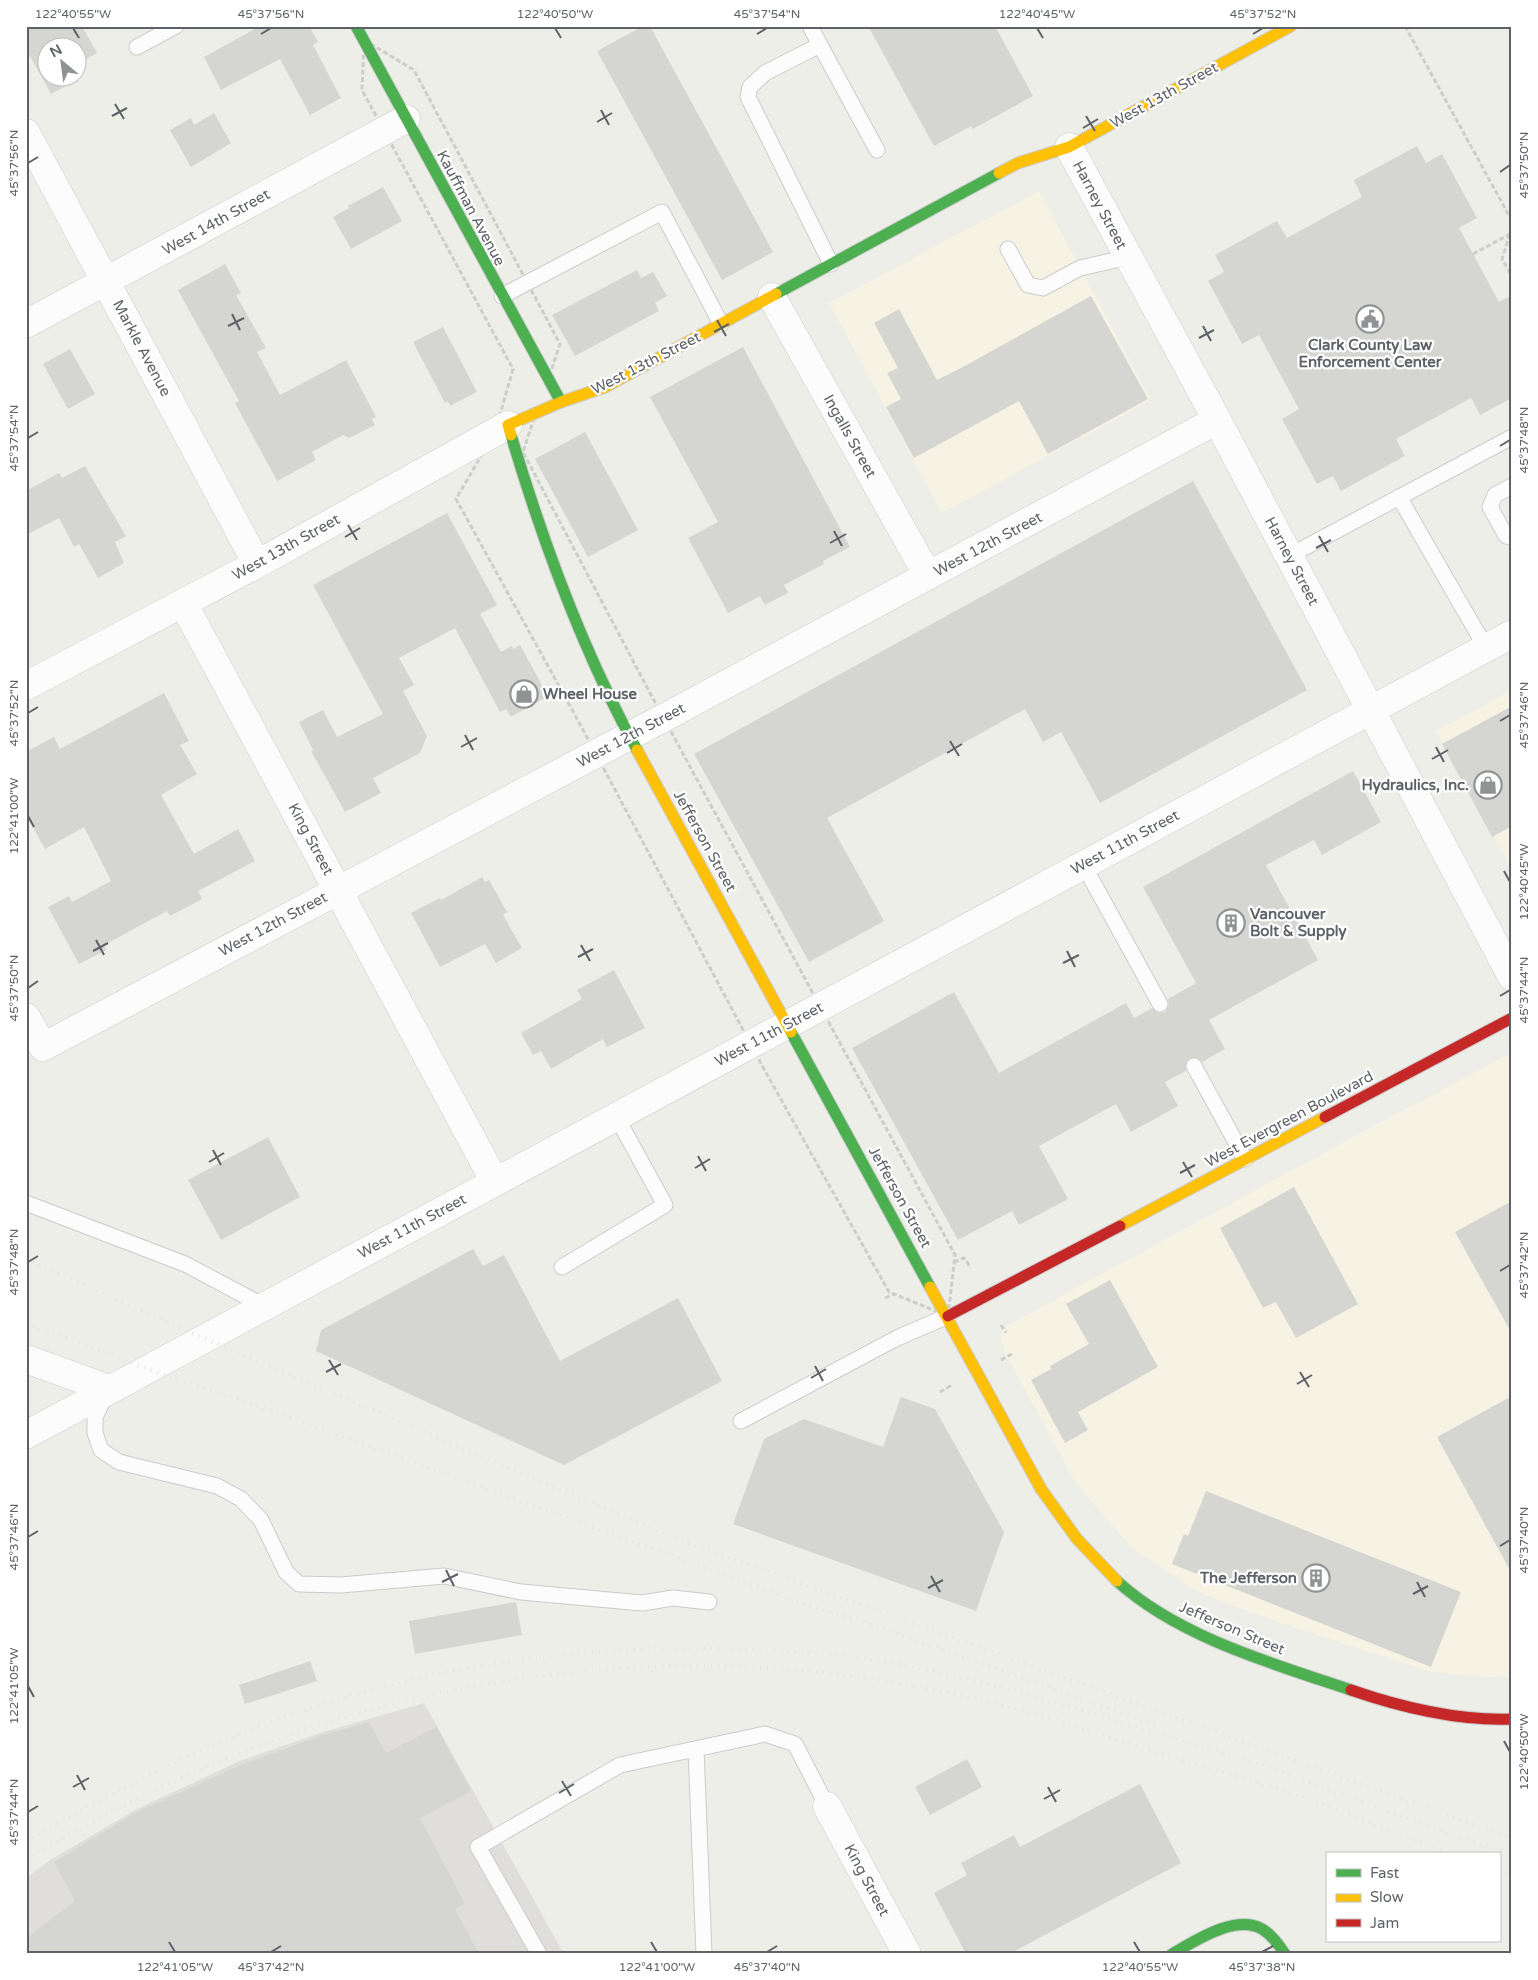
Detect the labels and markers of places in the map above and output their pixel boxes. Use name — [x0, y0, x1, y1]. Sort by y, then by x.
public building icon: Clark County Law Enforcement Center — [1355, 304, 1385, 334]
place label: Clark County Law Enforcement Center — [1298, 336, 1442, 371]
shop icon: Wheel House — [509, 679, 539, 709]
place label: Wheel House — [543, 685, 637, 703]
shop icon: Hydraulics, Inc. — [1473, 770, 1503, 800]
place label: Hydraulics, Inc. — [1362, 776, 1469, 795]
place label: Vancouver Bolt & Supply — [1250, 905, 1347, 941]
building icon: Vancouver Bolt & Supply — [1216, 908, 1246, 938]
building icon: The Jefferson — [1301, 1563, 1331, 1593]
place label: The Jefferson — [1199, 1569, 1297, 1587]

